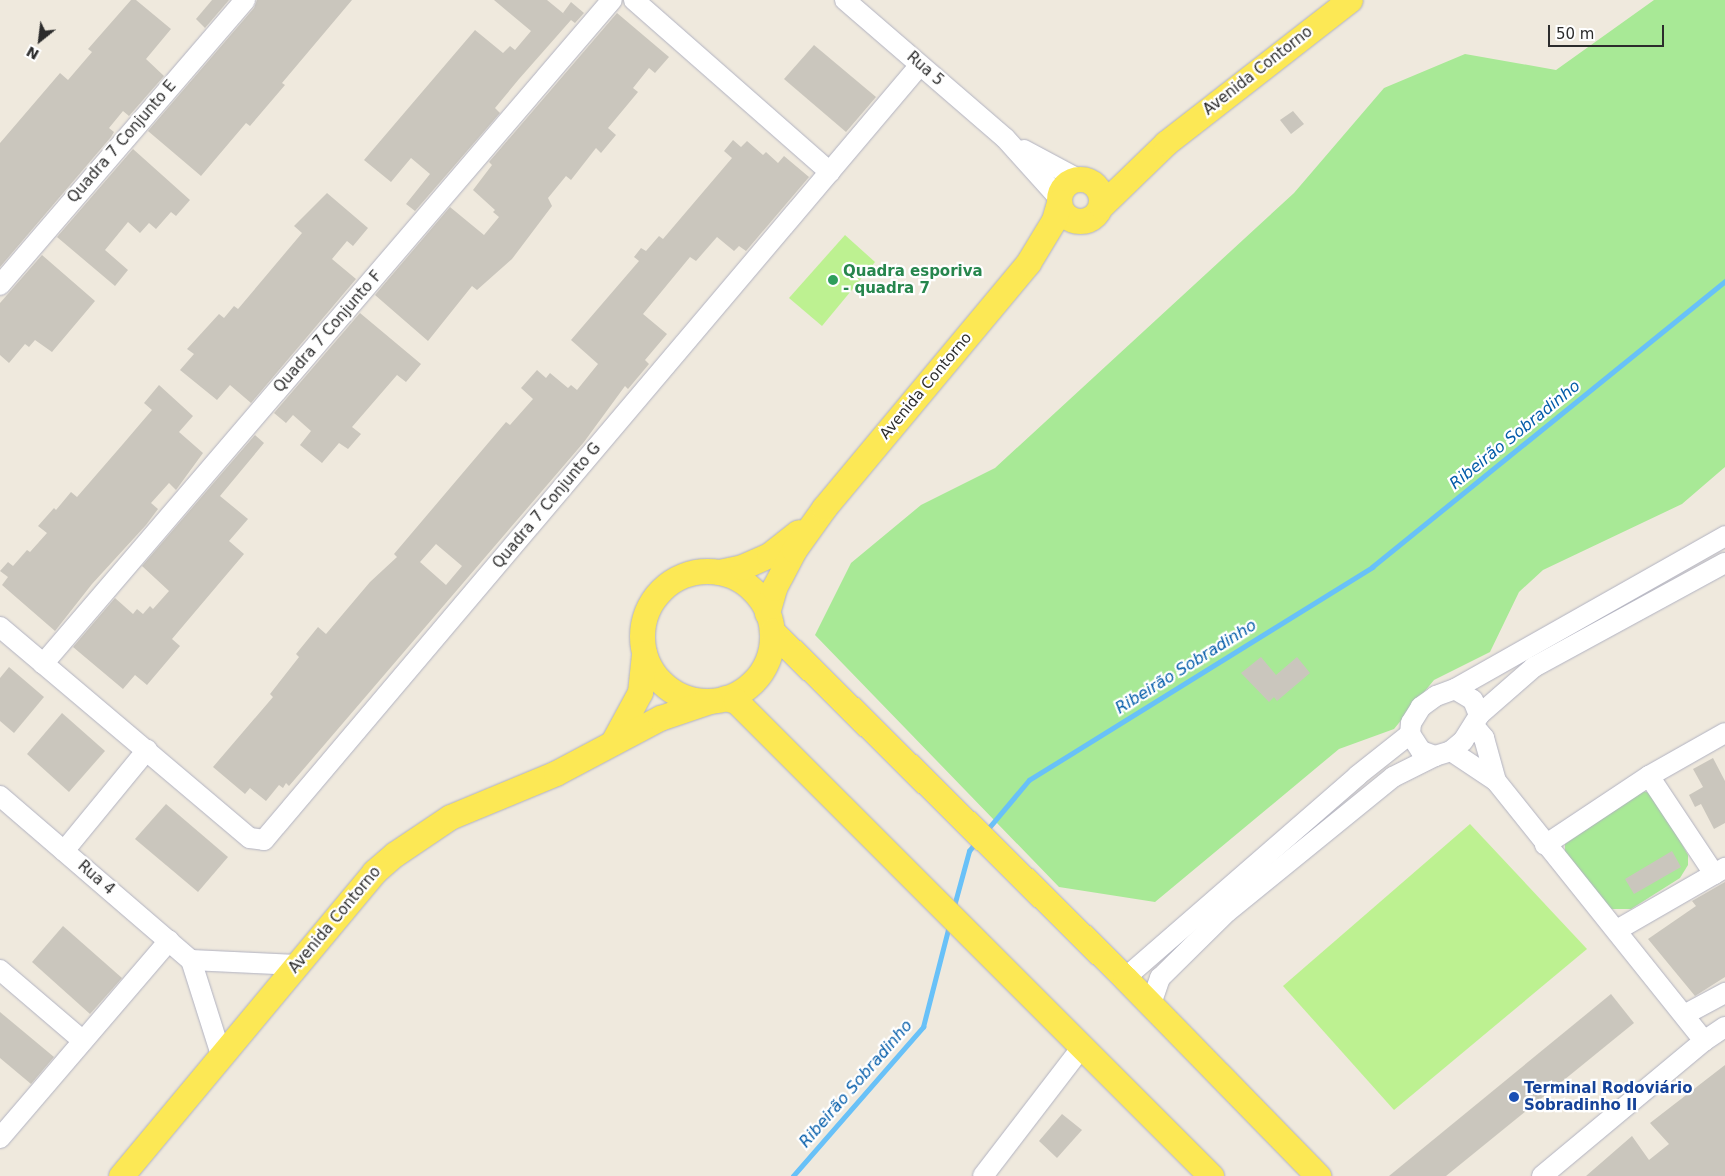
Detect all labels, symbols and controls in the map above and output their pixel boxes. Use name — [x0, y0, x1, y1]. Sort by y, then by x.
north arrow — [15, 15, 65, 65]
scale bar — [1550, 15, 1666, 47]
street label: Avenida Contorno — [1200, 23, 1316, 119]
text: 50 m — [1556, 25, 1594, 43]
text: N — [24, 43, 42, 63]
street label: Rua 5 — [903, 48, 947, 90]
street label: Quadra 7 Conjunto E — [64, 77, 180, 207]
place label: Quadra esporiva - quadra 7 — [843, 262, 983, 297]
street label: Quadra 7 Conjunto F — [270, 268, 386, 396]
marker: Quadra esporiva - quadra 7 — [827, 274, 839, 286]
street label: Avenida Contorno — [876, 329, 976, 443]
water label: Ribeirão Sobradinho — [1446, 376, 1584, 494]
street label: Quadra 7 Conjunto G — [489, 440, 605, 572]
water label: Ribeirão Sobradinho — [1112, 616, 1260, 718]
street label: Rua 4 — [74, 857, 118, 899]
street label: Avenida Contorno — [285, 863, 385, 977]
water label: Ribeirão Sobradinho — [795, 1016, 917, 1152]
place label: Terminal Rodoviário Sobradinho II — [1524, 1079, 1693, 1114]
marker: Terminal Rodoviário Sobradinho II — [1508, 1091, 1520, 1103]

